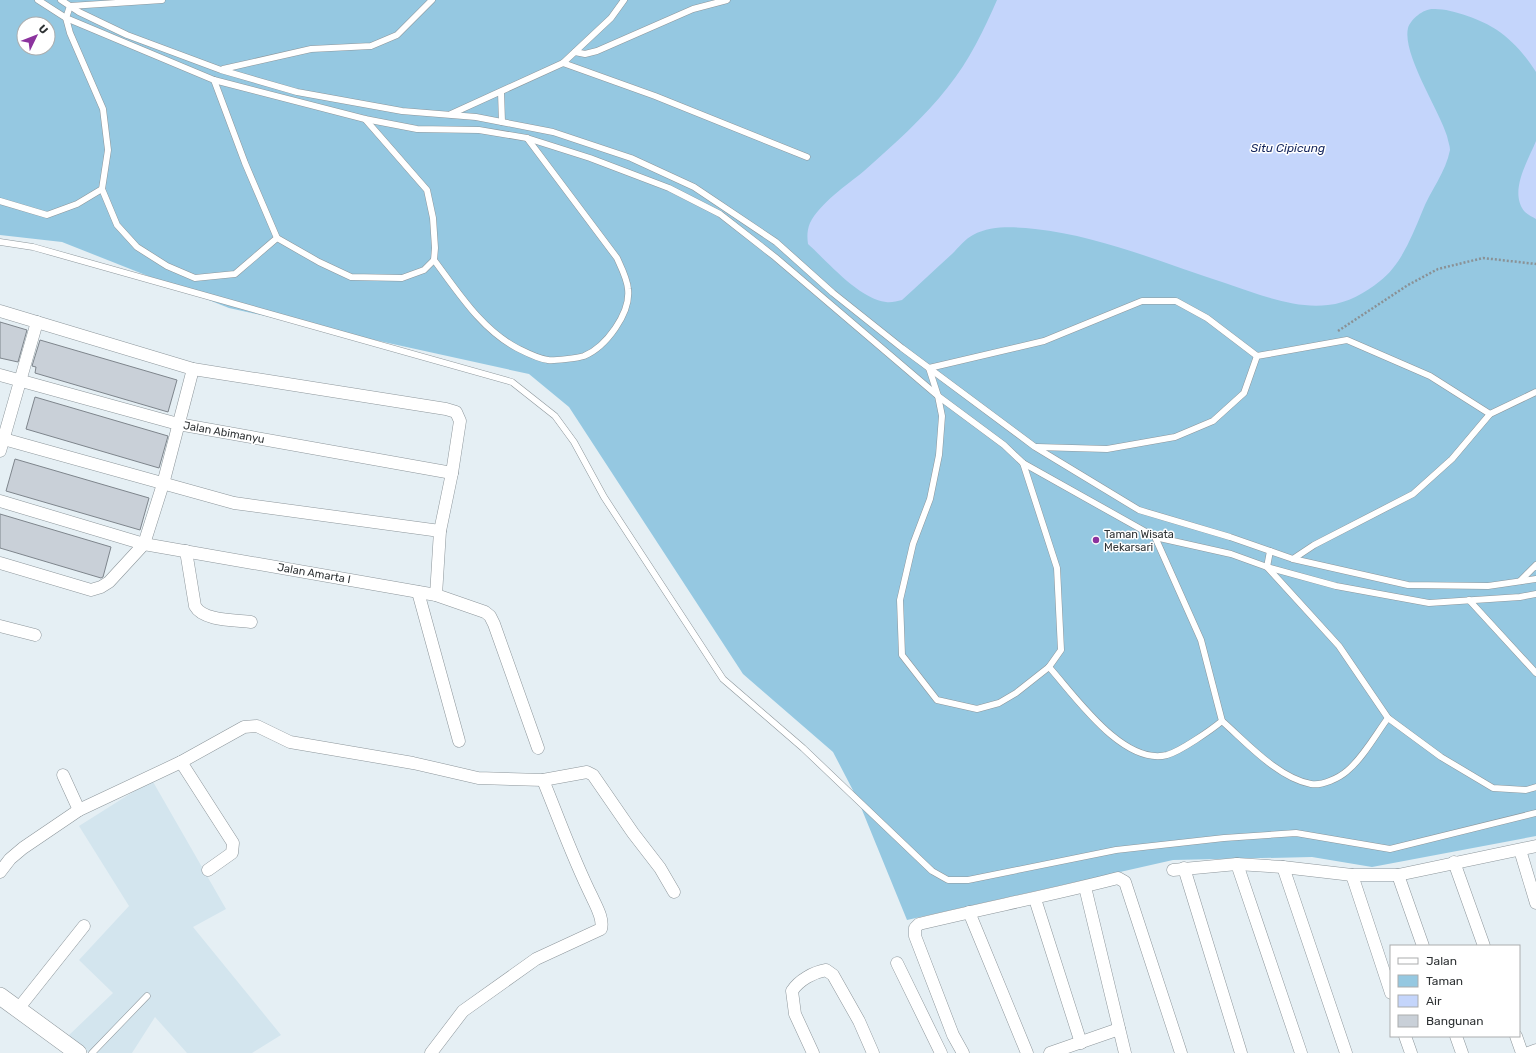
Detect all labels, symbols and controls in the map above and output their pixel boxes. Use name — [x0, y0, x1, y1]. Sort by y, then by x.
north arrow — [16, 16, 56, 56]
text: U — [35, 22, 50, 37]
water label: Situ Cipicung — [1251, 141, 1325, 155]
street label: Jalan Abimanyu — [182, 419, 266, 446]
place label: Taman Wisata Mekarsari — [1104, 528, 1174, 554]
marker: Taman Wisata Mekarsari — [1091, 535, 1101, 545]
street label: Jalan Amarta I — [276, 561, 352, 586]
legend — [1390, 945, 1520, 1037]
text: Jalan — [1426, 954, 1457, 968]
text: Taman — [1426, 974, 1463, 988]
text: Air — [1426, 994, 1442, 1008]
text: Bangunan — [1426, 1014, 1483, 1028]

